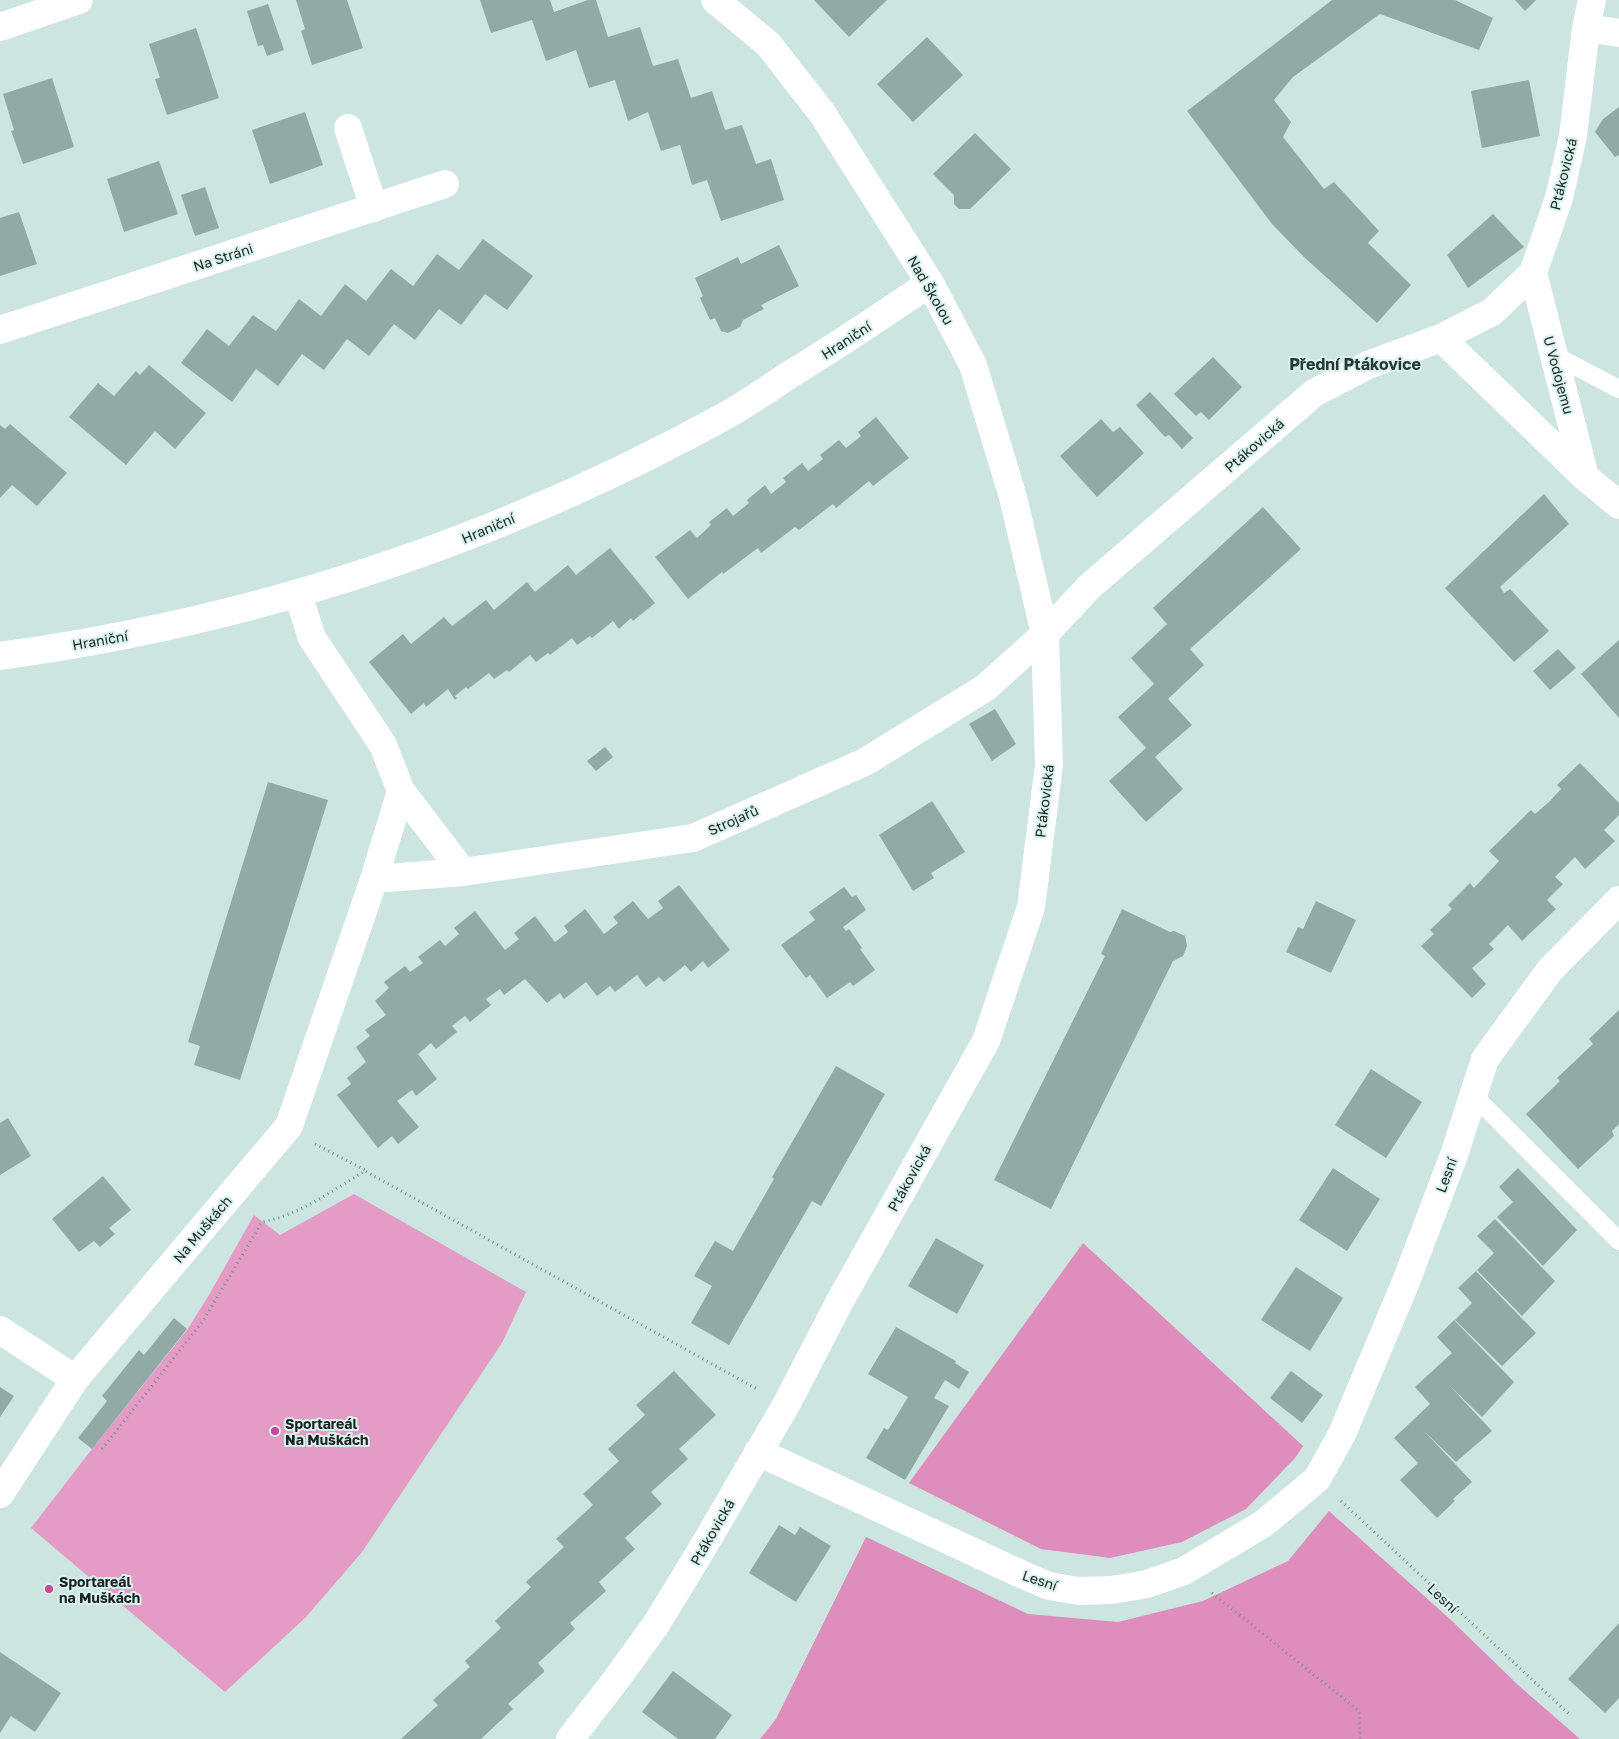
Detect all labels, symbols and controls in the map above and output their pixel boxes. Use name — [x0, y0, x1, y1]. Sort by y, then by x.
street label: Ptákovická — [1546, 136, 1580, 212]
street label: Na Stráni — [191, 239, 255, 275]
street label: Nad Školou — [904, 252, 958, 328]
street label: Hraniční — [818, 317, 875, 362]
street label: U Vodojemu — [1540, 334, 1578, 416]
district label: Přední Ptákovice — [1289, 354, 1421, 374]
street label: Ptákovická — [1221, 414, 1287, 476]
street label: Hraniční — [459, 509, 518, 547]
street label: Hraniční — [71, 627, 130, 653]
street label: Ptákovická — [1031, 763, 1057, 839]
street label: Strojařů — [705, 801, 761, 839]
street label: Ptákovická — [884, 1142, 934, 1214]
street label: Lesní — [1432, 1154, 1461, 1195]
street label: Na Muškách — [169, 1192, 235, 1266]
place label: Sportareál Na Muškách — [285, 1415, 369, 1448]
marker: Sportareál Na Muškách — [269, 1425, 281, 1437]
street label: Ptákovická — [686, 1496, 738, 1568]
street label: Lesní — [1020, 1566, 1061, 1594]
place label: Sportareál na Muškách — [59, 1573, 140, 1606]
street label: Lesní — [1424, 1580, 1463, 1617]
marker: Sportareál na Muškách — [43, 1583, 55, 1595]

